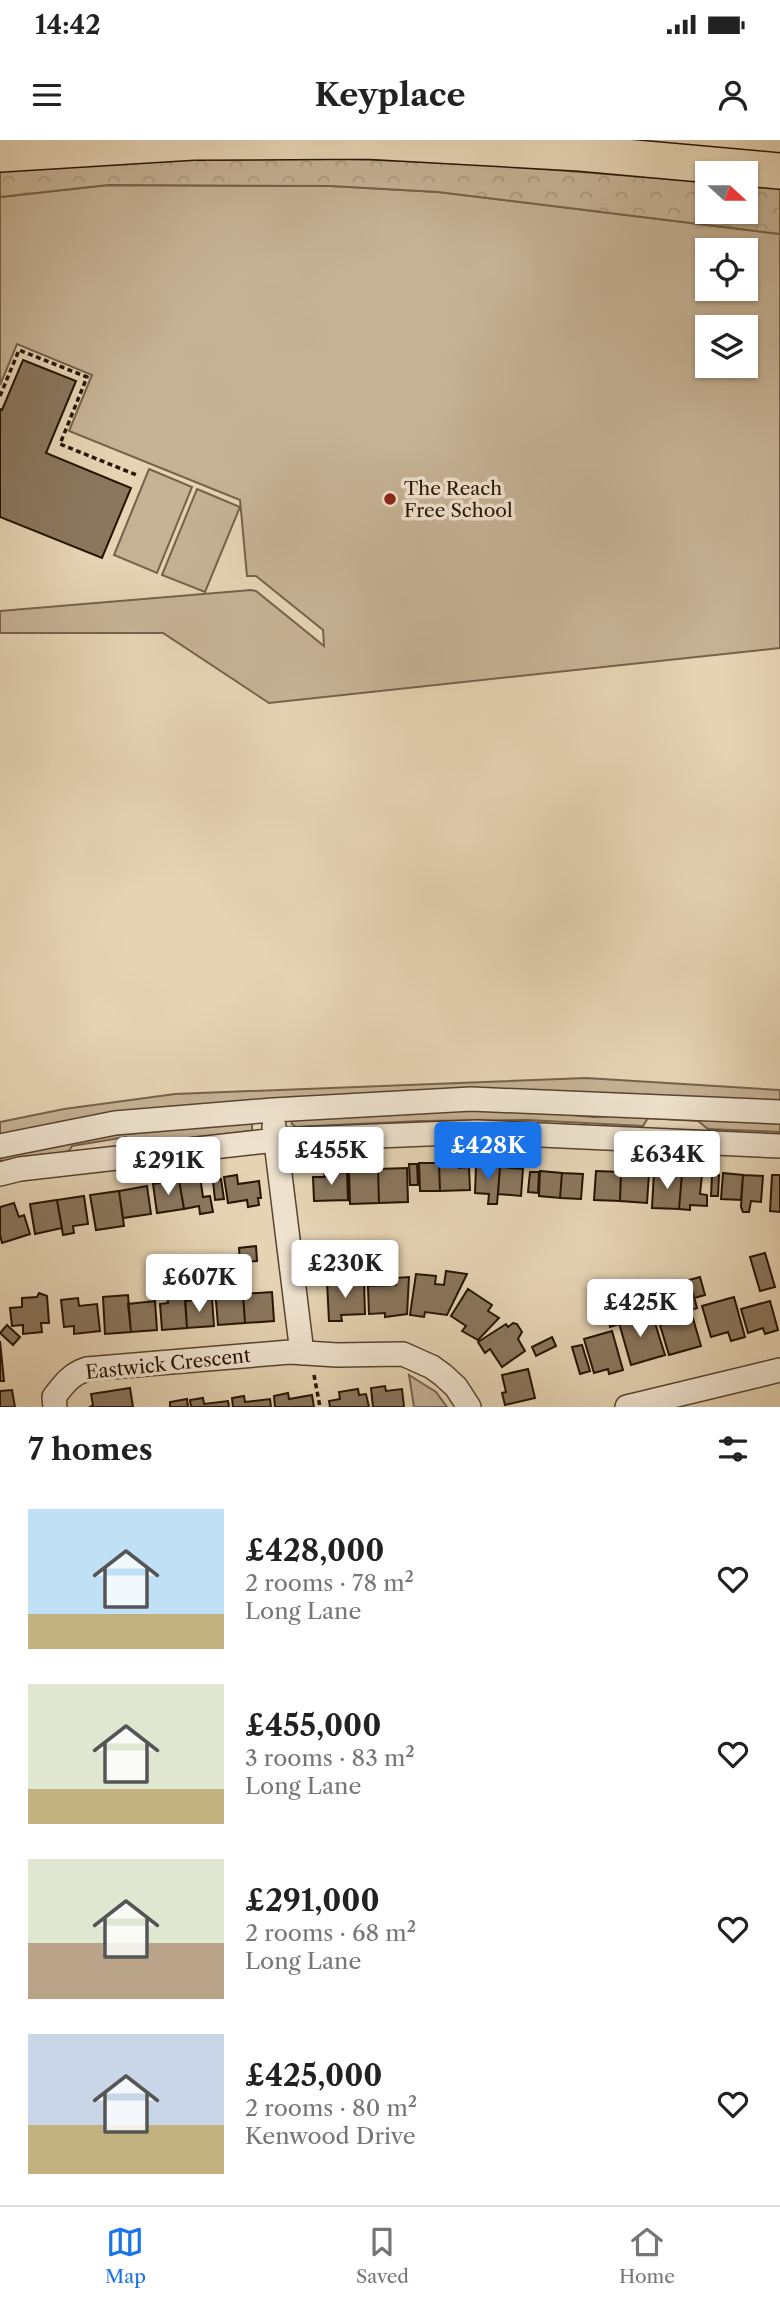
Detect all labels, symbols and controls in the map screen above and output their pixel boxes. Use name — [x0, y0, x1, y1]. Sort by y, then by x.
text: 14:42 — [35, 9, 101, 41]
text: Keyplace — [314, 75, 466, 114]
icon: menu — [28, 76, 66, 114]
icon: person — [714, 76, 752, 114]
north arrow — [695, 161, 758, 224]
map controls — [695, 161, 758, 378]
button: locate — [695, 238, 758, 301]
button: layers — [695, 315, 758, 378]
place label: The Reach Free School — [404, 477, 513, 522]
marker: The Reach Free School — [382, 491, 398, 507]
pin: £428K — [439, 1122, 537, 1182]
pin: £455K — [282, 1128, 380, 1187]
text: £428K — [450, 1131, 526, 1159]
pin: £634K — [618, 1132, 716, 1191]
text: £455K — [295, 1136, 367, 1164]
pin: £291K — [119, 1138, 217, 1197]
text: £634K — [630, 1140, 704, 1168]
text: £291K — [132, 1146, 204, 1174]
pin: £230K — [296, 1240, 394, 1300]
text: £230K — [307, 1249, 383, 1277]
pin: £607K — [150, 1254, 248, 1314]
text: £607K — [162, 1263, 236, 1291]
pin: £425K — [591, 1280, 689, 1339]
text: £425K — [603, 1288, 677, 1316]
street label: Eastwick Crescent — [84, 1344, 252, 1384]
icon: filters — [714, 1430, 752, 1468]
text: 7 homes — [28, 1431, 153, 1468]
text: £428,000 — [245, 1532, 384, 1569]
icon: home — [84, 1537, 168, 1621]
icon: heart — [714, 1560, 752, 1598]
text: 2 rooms · 78 m² — [245, 1569, 414, 1597]
text: Long Lane — [245, 1597, 361, 1625]
text: £455,000 — [245, 1707, 381, 1744]
icon: home — [84, 1712, 168, 1796]
icon: heart — [714, 1735, 752, 1773]
text: 3 rooms · 83 m² — [245, 1744, 415, 1772]
text: Long Lane — [245, 1772, 361, 1800]
text: £291,000 — [245, 1882, 380, 1919]
icon: home — [84, 1887, 168, 1971]
icon: heart — [714, 1910, 752, 1948]
text: 2 rooms · 68 m² — [245, 1919, 416, 1947]
text: Long Lane — [245, 1947, 361, 1975]
text: £425,000 — [245, 2057, 382, 2094]
icon: home — [84, 2062, 168, 2146]
icon: heart — [714, 2085, 752, 2123]
text: 2 rooms · 80 m² — [245, 2094, 417, 2122]
text: Kenwood Drive — [245, 2122, 416, 2150]
tab: Map — [105, 2223, 146, 2288]
tab: Saved — [356, 2223, 409, 2288]
tab: Home — [619, 2223, 675, 2288]

